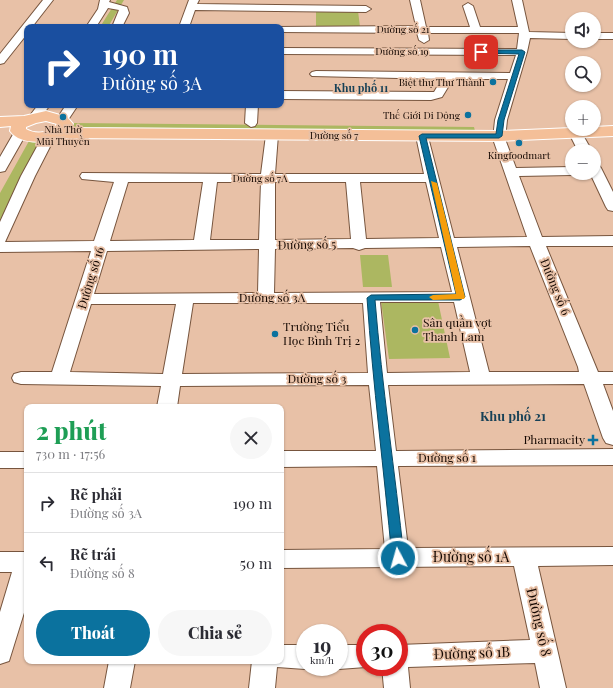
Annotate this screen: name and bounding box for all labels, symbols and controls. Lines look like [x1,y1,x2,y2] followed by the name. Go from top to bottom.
[565,12,601,180] map controls
[565,12,601,48] button: sound
[376,22,430,36] street label: Đường số 21
[102,35,178,72] text: 190 m
[464,35,498,69] pin
[36,40,88,92] icon: right
[470,41,492,63] icon: arrive
[375,44,429,58] street label: Đường số 19
[565,56,601,92] button: search
[102,71,202,95] text: Đường số 3A
[399,75,485,89] place label: Biệt thự Thư Thành
[488,77,498,87] marker: Biệt thự Thư Thành
[334,79,388,95] district label: Khu phố 11
[565,100,601,136] button: +
[383,108,461,122] place label: Thế Giới Di Động
[463,110,473,120] marker: Thế Giới Di Động
[58,112,68,122] marker: Nhà Thờ Mũi Thuyền
[36,122,90,148] place label: Nhà Thờ Mũi Thuyền
[310,128,358,142] street label: Đường số 7
[514,138,524,148] marker: Kingfoodmart
[565,144,601,180] button: −
[488,148,551,162] place label: Kingfoodmart
[233,171,288,185] street label: Đường số 7A
[278,235,336,253] street label: Đường số 5
[73,245,107,311] street label: Đường số 16
[537,256,575,317] street label: Đường số 6
[239,289,306,305] street label: Đường số 3A
[423,314,492,344] place label: Sân quần vợt Thanh Lam
[283,318,360,348] place label: Trường Tiểu Học Bình Trị 2
[410,325,420,335] marker: Sân quần vợt Thanh Lam
[270,329,280,339] marker: Trường Tiểu Học Bình Trị 2
[288,370,346,386] street label: Đường số 3
[480,406,546,424] district label: Khu phố 21
[36,414,107,446] text: 2 phút
[230,417,272,459] button: close
[523,431,585,447] place label: Pharmacity
[588,435,598,445] marker: Pharmacity
[36,445,105,462] text: 730 m · 17:56
[418,449,477,465] street label: Đường số 1
[70,484,122,504] text: Rẽ phải
[36,492,58,514] icon: right
[233,493,272,513] text: 190 m
[70,504,142,521] text: Đường số 3A
[377,537,419,579] position arrow
[70,544,116,564] text: Rẽ trái
[433,545,509,566] street label: Đường số 1A
[36,552,58,574] icon: left
[240,553,272,573] text: 50 m
[70,564,135,581] text: Đường số 8
[522,585,559,658] street label: Đường số 8
[36,610,150,656] button: Thoát
[158,610,272,656] button: Chia sẻ
[356,624,408,676] speed limit sign: 30
[313,631,331,658] text: 19
[433,640,511,663] street label: Đường số 1B
[310,653,334,667] text: km/h

